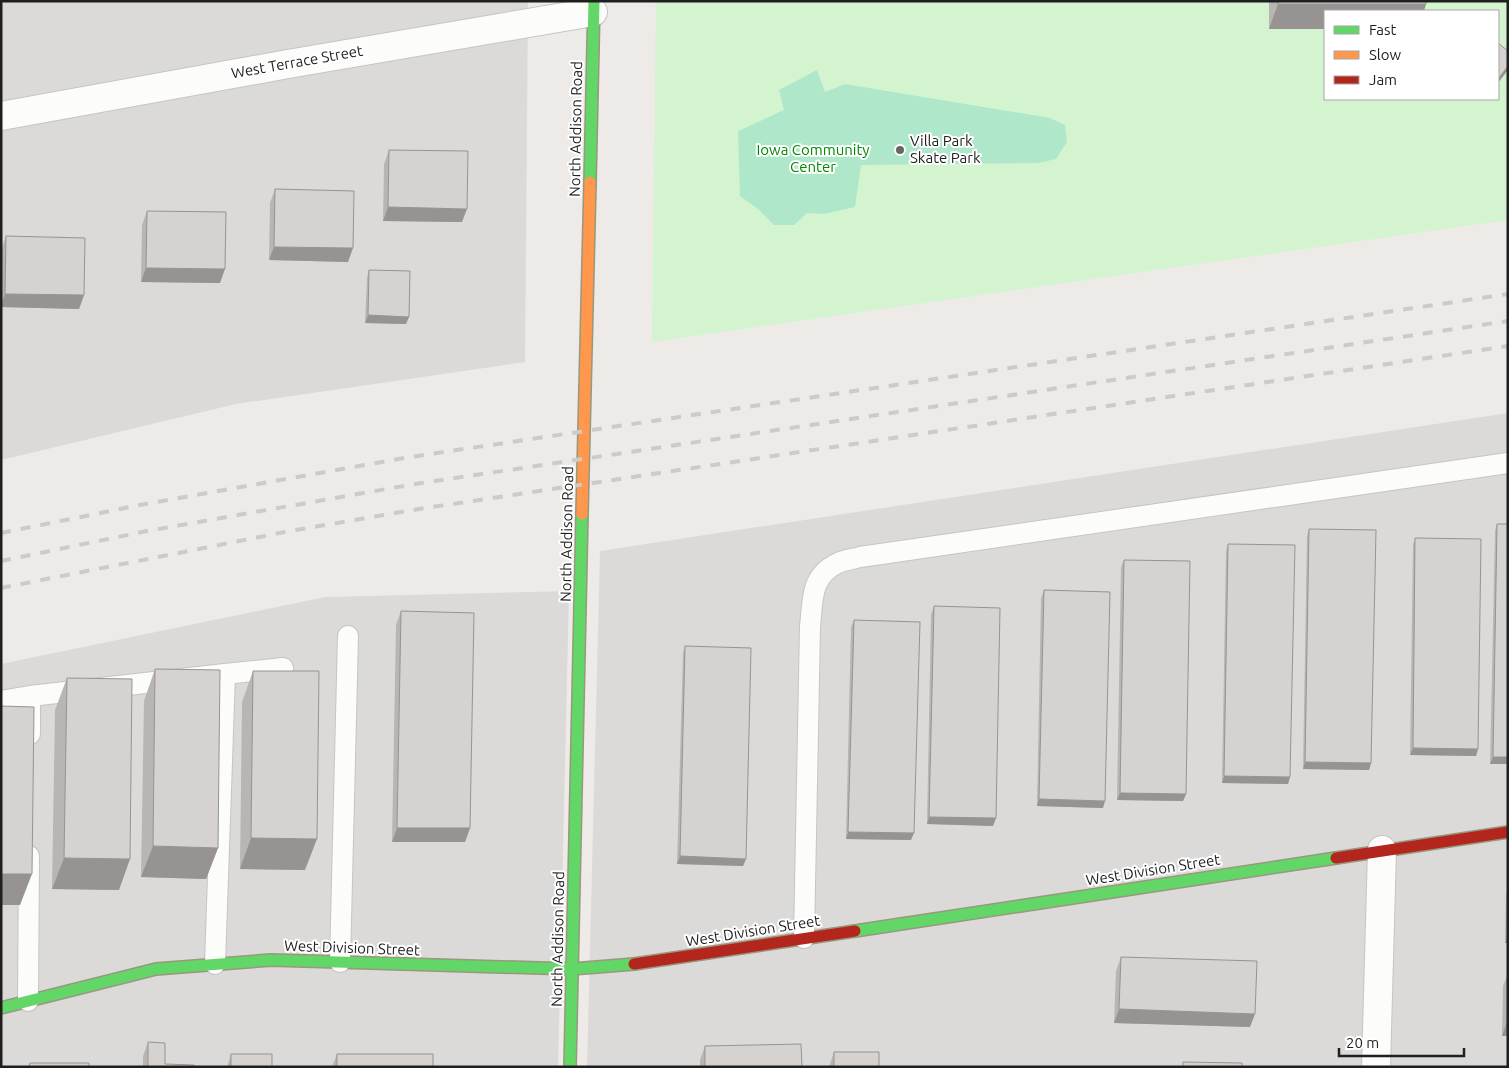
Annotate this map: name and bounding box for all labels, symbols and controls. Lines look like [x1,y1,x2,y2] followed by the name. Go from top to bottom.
[1324,10,1499,100] legend
[1369,21,1397,38] text: Fast
[230,42,364,81] street label: West Terrace Street
[1369,46,1402,63] text: Slow
[566,61,585,197] street label: North Addison Road
[1369,71,1397,88] text: Jam
[910,132,981,166] place label: Villa Park Skate Park
[756,141,870,175] park label: Iowa Community Center
[894,144,906,156] marker: Villa Park Skate Park
[557,466,576,602] street label: North Addison Road
[1085,850,1221,889] street label: West Division Street
[548,871,567,1007] street label: North Addison Road
[685,911,821,950] street label: West Division Street
[284,937,420,958] street label: West Division Street
[1339,1026,1464,1058] scale bar
[1346,1034,1379,1051] text: 20 m

